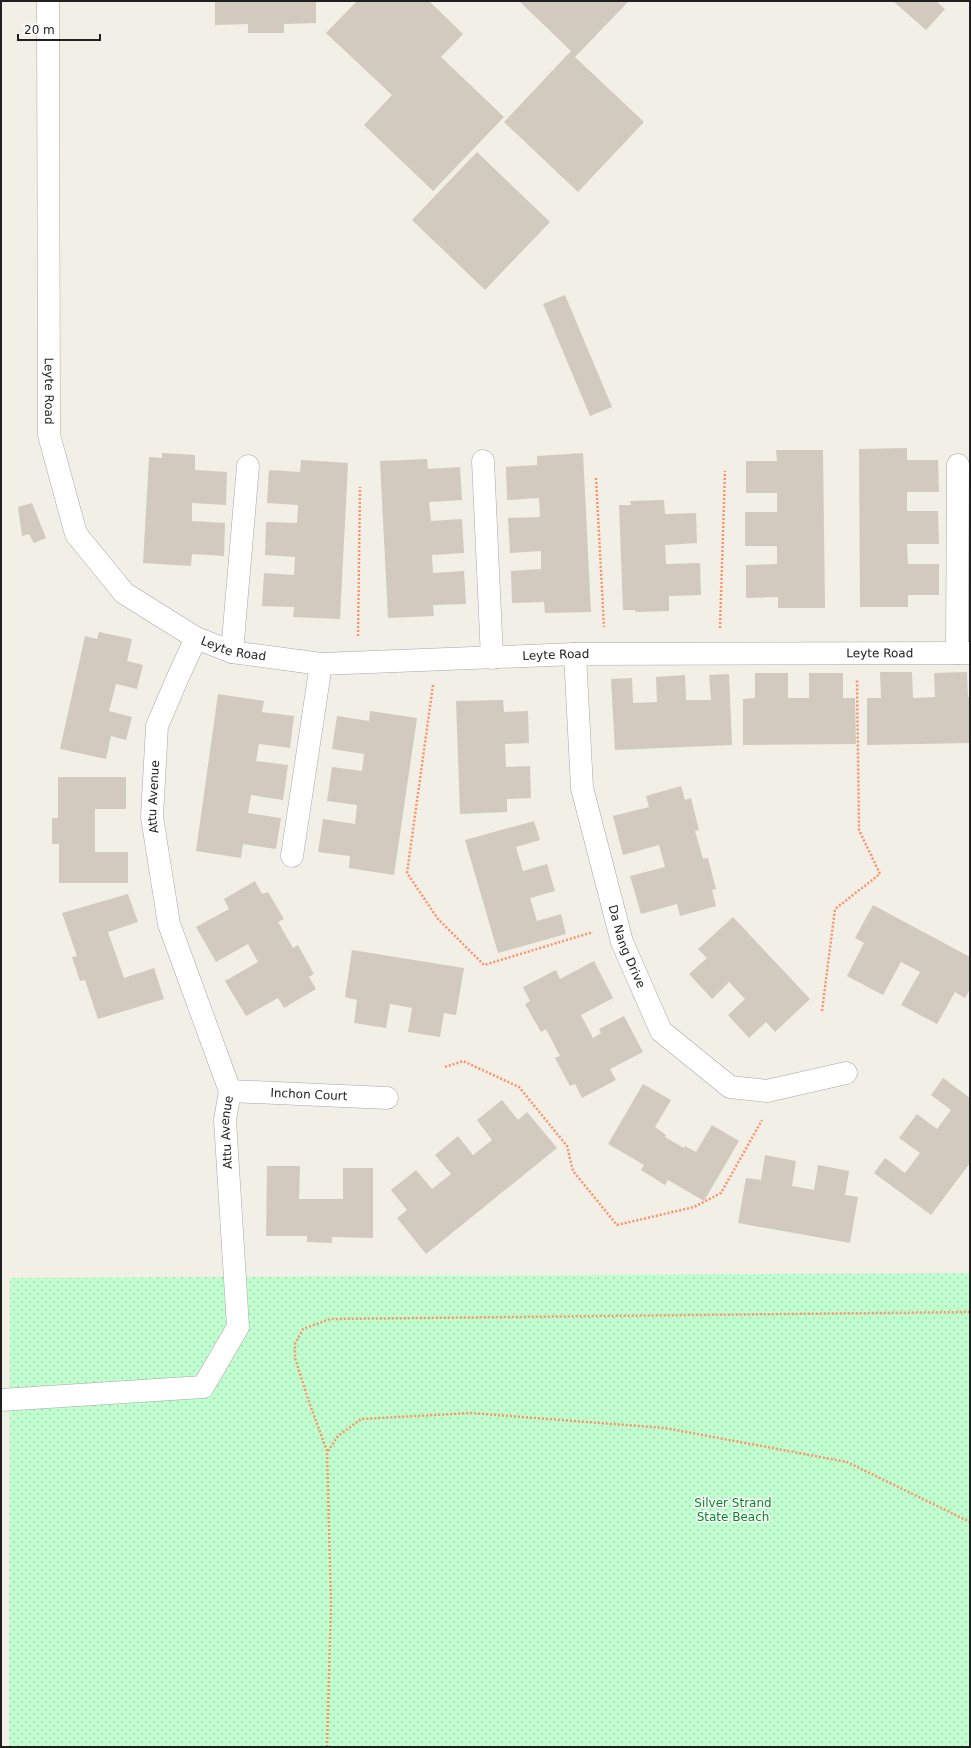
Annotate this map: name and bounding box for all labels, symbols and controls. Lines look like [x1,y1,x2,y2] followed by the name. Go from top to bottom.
[18,16,100,42] scale bar
[24,23,55,37] text: 20 m
[42,357,56,425] street label: Leyte Road
[199,634,267,664] street label: Leyte Road
[846,646,913,660] street label: Leyte Road
[522,647,589,663] street label: Leyte Road
[145,760,162,834] street label: Attu Avenue
[606,903,648,990] street label: Da Nang Drive
[270,1086,348,1103] street label: Inchon Court
[218,1095,236,1169] street label: Attu Avenue
[694,1496,772,1524] park label: Silver Strand State Beach

